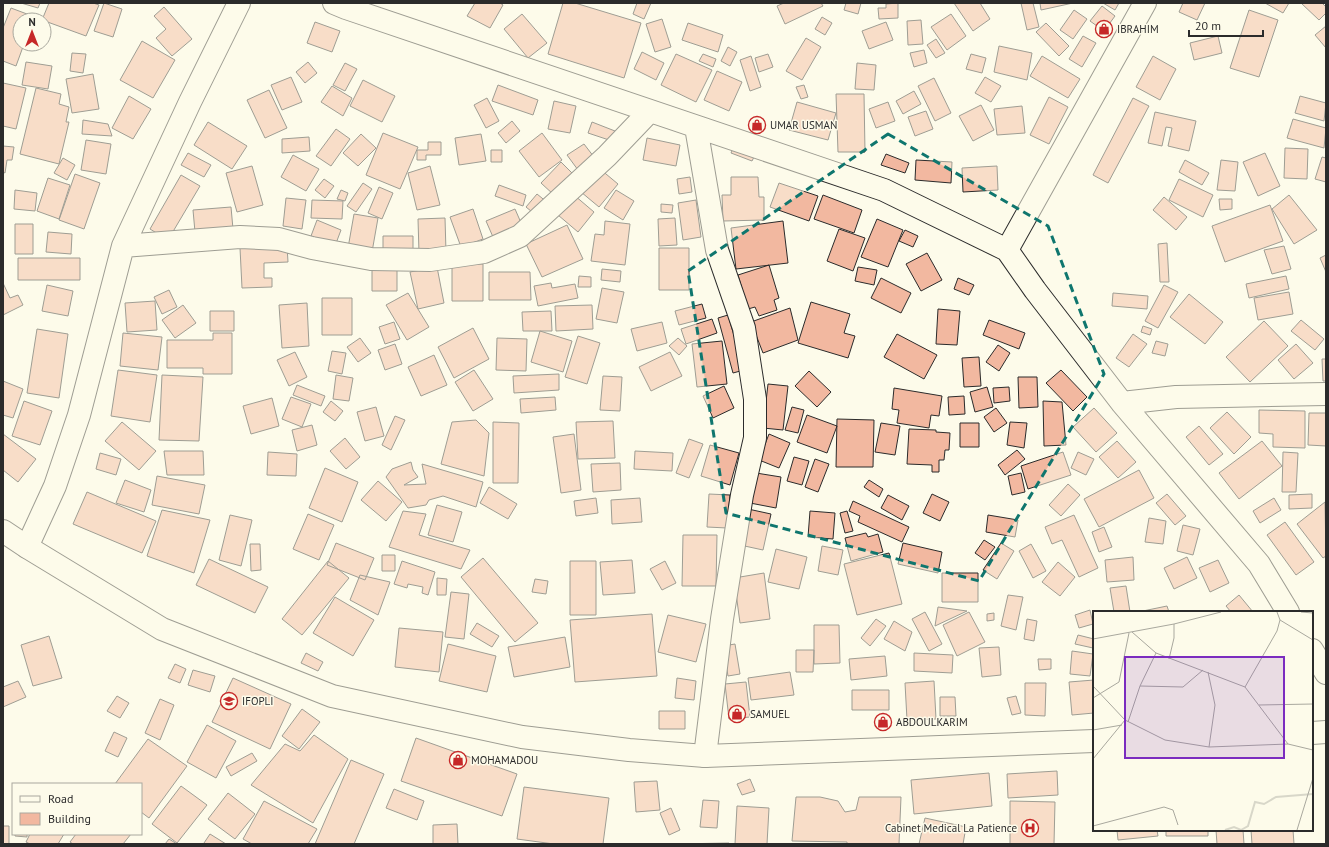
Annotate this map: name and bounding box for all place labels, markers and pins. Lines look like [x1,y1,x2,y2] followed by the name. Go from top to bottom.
[1094,19,1114,39] shop icon: IBRAHIM
[1117,22,1159,36] place label: IBRAHIM
[747,115,767,135] shop icon: UMAR USMAN
[770,118,837,132] place label: UMAR USMAN
[219,691,239,711] school or university icon: IFOPLI
[242,694,273,708] place label: IFOPLI
[727,704,747,724] shop icon: SAMUEL
[750,707,790,721] place label: SAMUEL
[873,712,893,732] shop icon: ABDOULKARIM
[896,715,968,729] place label: ABDOULKARIM
[448,750,468,770] shop icon: MOHAMADOU
[471,753,538,767] place label: MOHAMADOU
[1020,818,1040,838] hospital icon: Cabinet Medical La Patience
[885,821,1017,835] place label: Cabinet Medical La Patience

